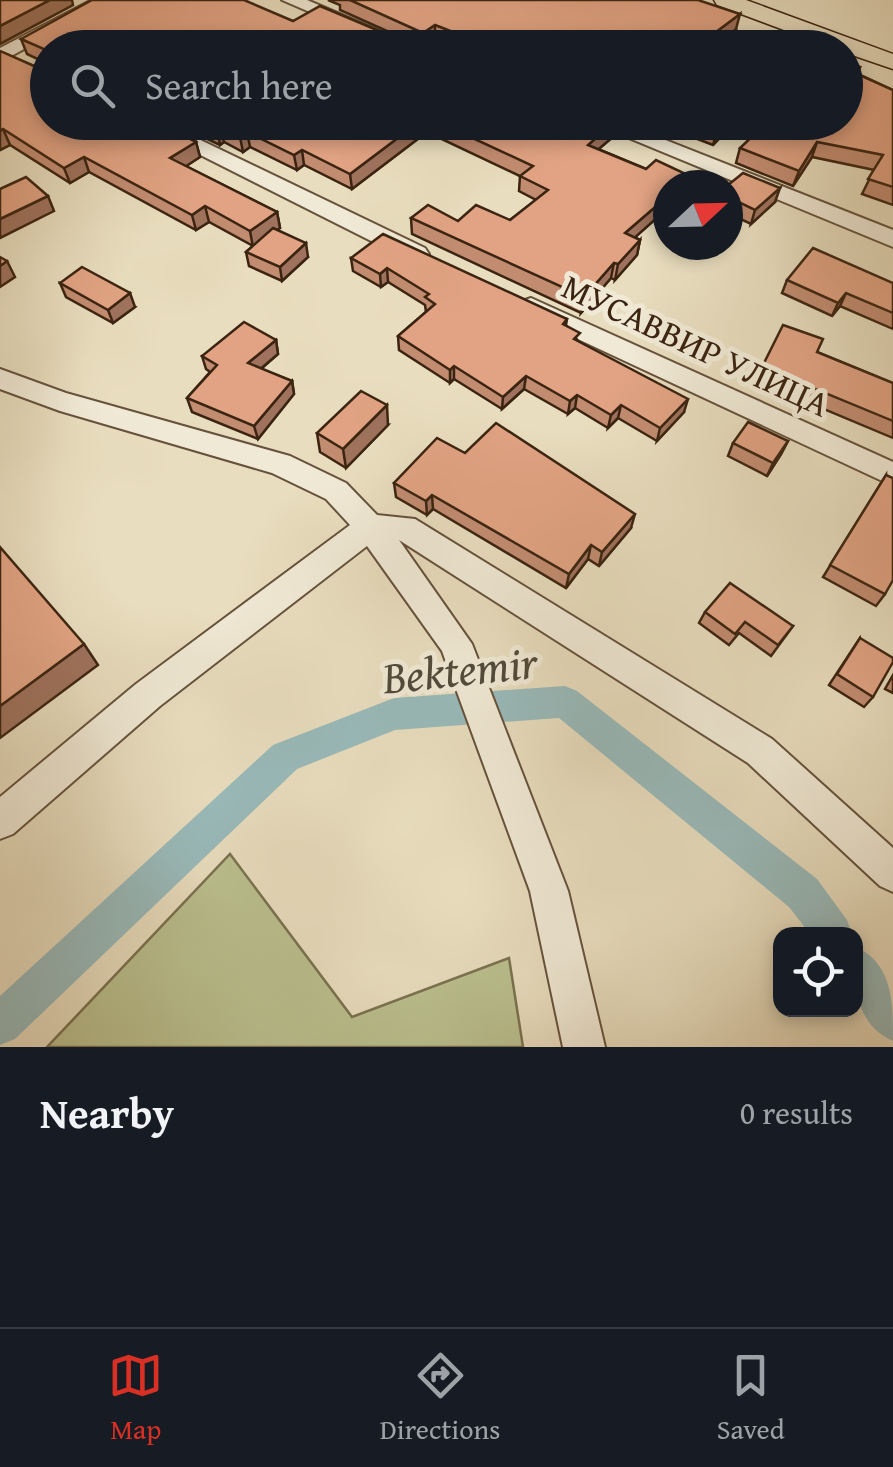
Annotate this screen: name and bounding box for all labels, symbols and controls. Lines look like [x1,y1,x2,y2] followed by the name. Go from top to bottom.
[30,30,863,140] search box
[145,57,333,113] text: Search here
[65,58,120,113] icon: search
[653,170,743,260] north arrow
[554,261,838,429] street label: МУСАВВИР УЛИЦА
[378,628,542,710] water label: Bektemir
[773,927,863,1017] map controls
[773,927,863,1017] button: locate
[40,1082,174,1143] text: Nearby
[740,1089,853,1136] text: 0 results
[108,1348,163,1449] tab: Map
[380,1348,500,1449] tab: Directions
[717,1348,785,1449] tab: Saved

